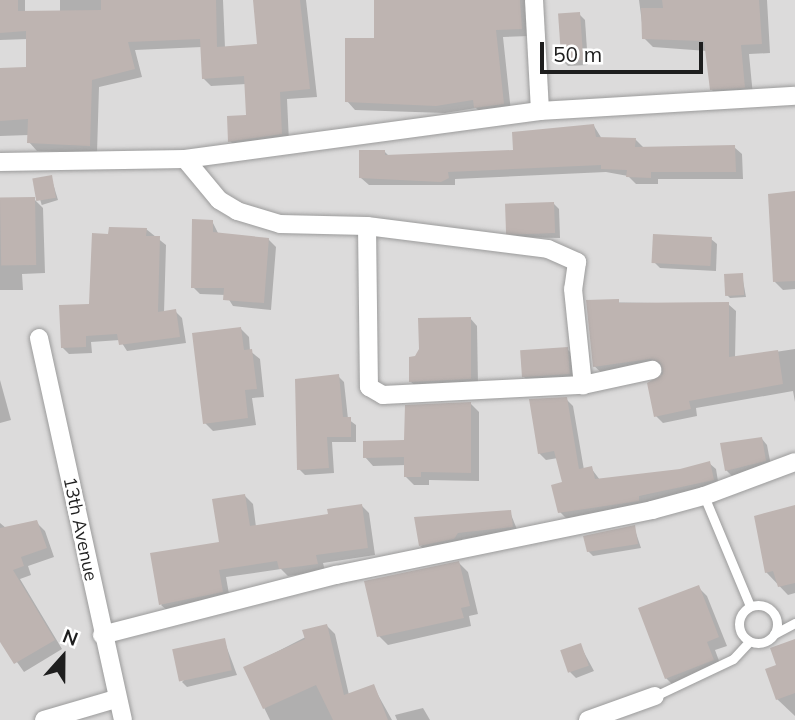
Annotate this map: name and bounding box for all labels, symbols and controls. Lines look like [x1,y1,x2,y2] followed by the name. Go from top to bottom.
[543,28,706,72] scale bar
[553,41,602,67] text: 50 m
[58,475,102,583] street label: 13th Avenue
[28,622,98,692] north arrow
[60,624,82,651] text: N

